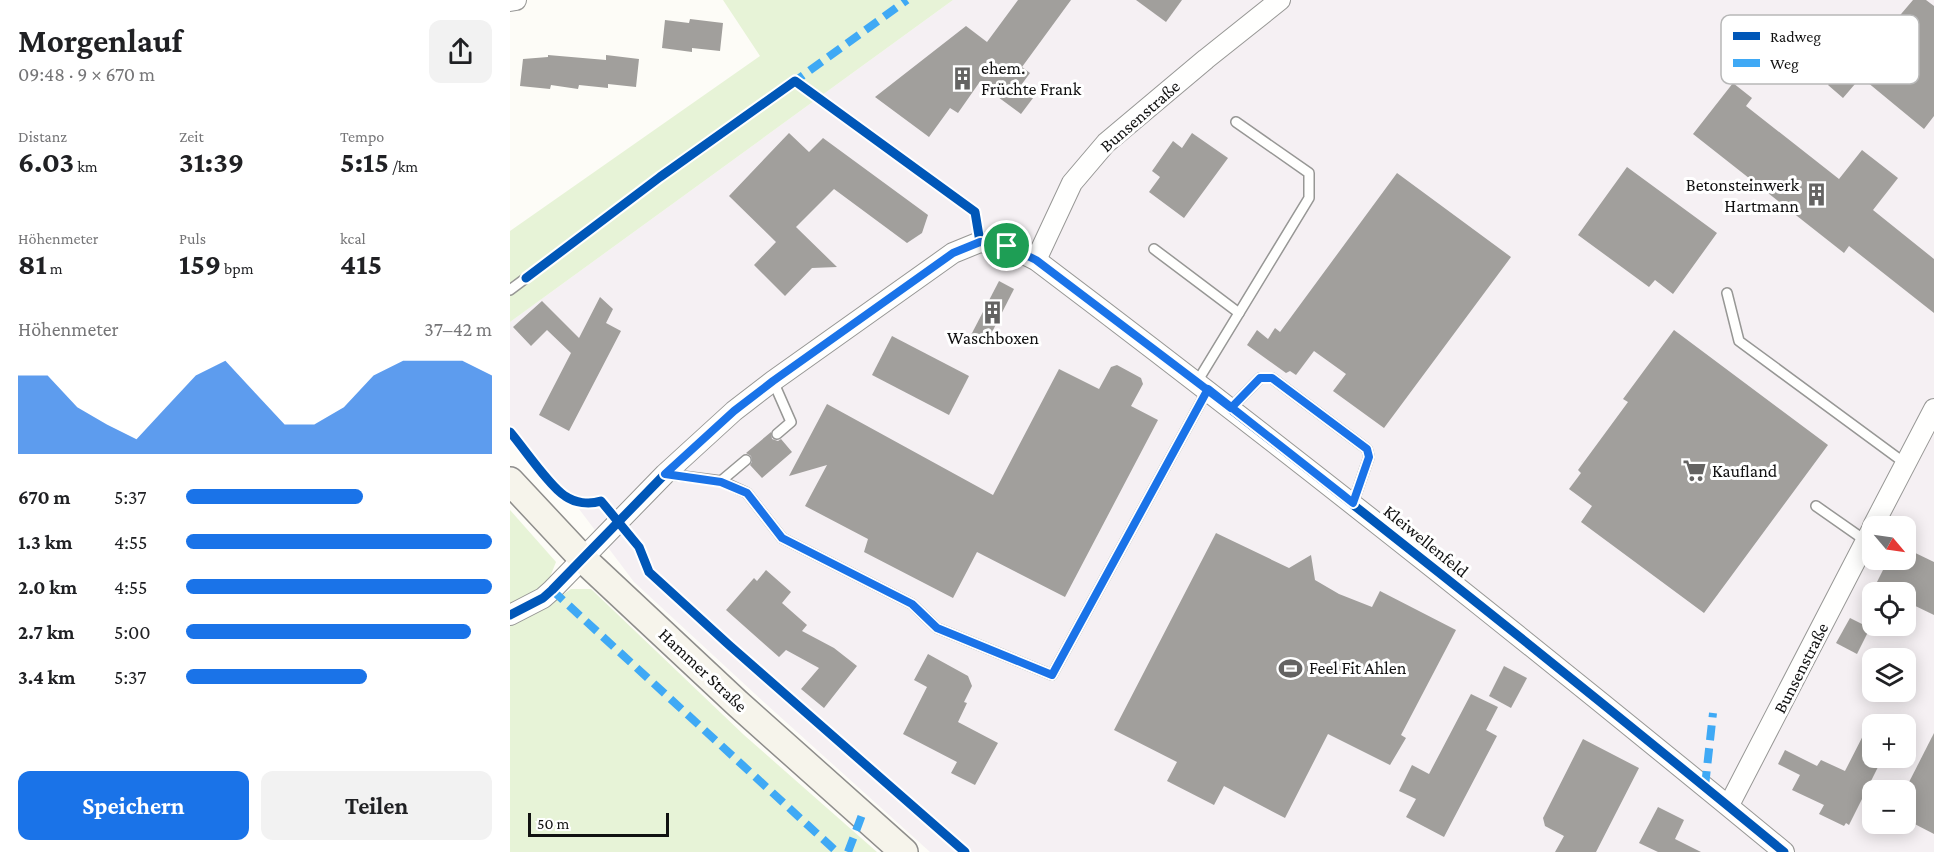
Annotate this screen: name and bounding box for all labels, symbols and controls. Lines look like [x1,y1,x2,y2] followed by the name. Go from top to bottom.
[1721,15,1919,84] legend
[429,20,492,83] button: share
[18,22,182,59] text: Morgenlauf
[1770,28,1821,46] text: Radweg
[1770,55,1799,73] text: Weg
[981,58,1082,99] place label: ehem. Früchte Frank
[18,63,155,85] text: 09:48 · 9 × 670 m
[950,65,976,91] building icon: ehem. Früchte Frank
[1096,76,1184,156] street label: Bunsenstraße
[18,128,67,145] text: Distanz
[179,128,204,145] text: Zeit
[340,128,384,145] text: Tempo
[18,145,74,178] text: 6.03
[179,145,244,178] text: 31:39
[340,145,389,178] text: 5:15
[74,158,98,175] text: km
[389,158,418,175] text: /km
[1686,175,1799,216] place label: Betonsteinwerk Hartmann
[1804,182,1830,208] building icon: Betonsteinwerk Hartmann
[981,220,1032,271] pin
[990,229,1023,262] icon: arrive
[18,230,98,247] text: Höhenmeter
[179,230,206,247] text: Puls
[340,230,366,247] text: kcal
[18,247,47,280] text: 81
[179,247,221,280] text: 159
[340,247,382,280] text: 415
[47,260,63,277] text: m
[221,260,253,277] text: bpm
[980,299,1006,325] building icon: Waschboxen
[18,318,119,340] text: Höhenmeter
[424,318,492,340] text: 37–42 m
[947,328,1039,348] place label: Waschboxen
[1681,458,1707,484] supermarket icon: Kaufland
[1712,461,1778,481] place label: Kaufland
[18,486,70,508] text: 670 m
[114,486,147,508] text: 5:37
[1380,501,1473,582] street label: Kleiwellenfeld
[1862,516,1916,570] north arrow
[1862,516,1916,834] map controls
[18,531,72,553] text: 1.3 km
[114,531,147,553] text: 4:55
[18,576,77,598] text: 2.0 km
[114,576,147,598] text: 4:55
[1862,582,1916,636] button: locate
[1770,619,1832,717] street label: Bunsenstraße
[18,621,75,643] text: 2.7 km
[114,621,151,643] text: 5:00
[655,624,751,716] street label: Hammer Straße
[1862,648,1916,702] button: layers
[1278,655,1304,681] sports icon: Feel Fit Ahlen
[1309,658,1407,678] place label: Feel Fit Ahlen
[18,666,75,688] text: 3.4 km
[114,666,147,688] text: 5:37
[1862,714,1916,768] button: +
[18,771,249,840] button: Speichern
[261,771,492,840] button: Teilen
[1862,780,1916,834] button: −
[528,810,669,838] scale bar
[537,815,569,832] text: 50 m

